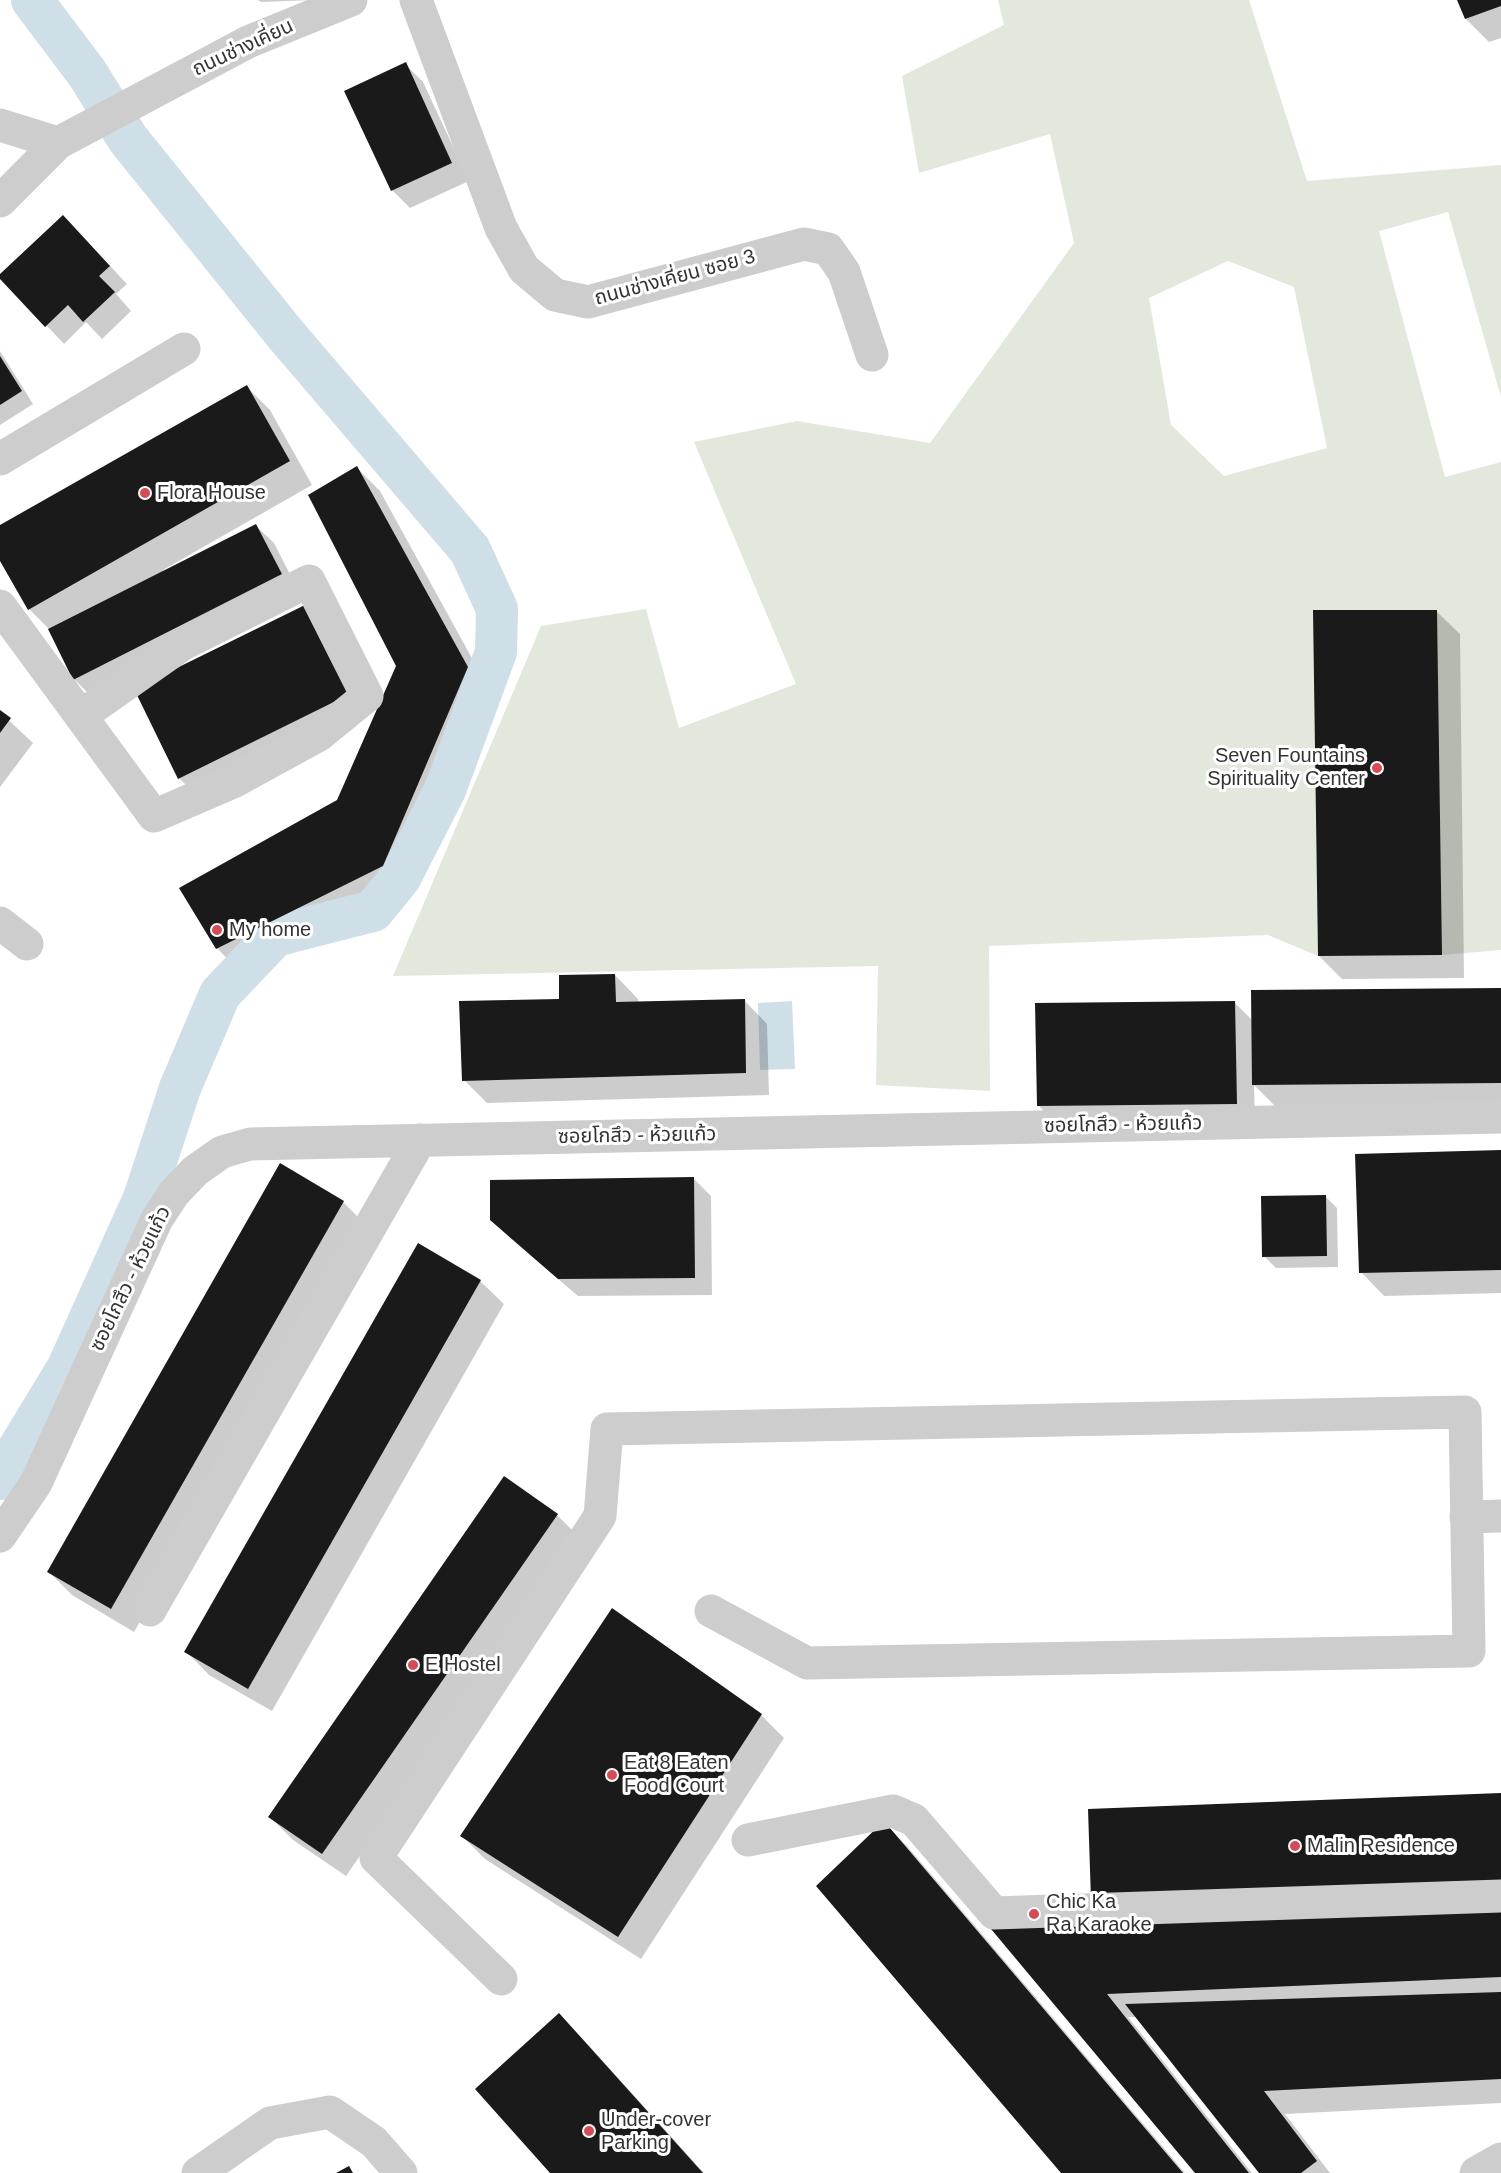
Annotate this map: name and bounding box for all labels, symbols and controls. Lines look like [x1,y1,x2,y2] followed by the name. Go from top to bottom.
[189,14,297,82] street label: ถนนช่างเคี่ยน
[592,245,758,311] street label: ถนนช่างเคี่ยน ซอย 3
[157,481,266,505] place label: Flora House
[138,486,152,500] marker: Flora House
[1207,744,1365,791] place label: Seven Fountains Spirituality Center
[1370,761,1384,775] marker: Seven Fountains Spirituality Center
[229,918,311,942] place label: My home
[210,923,224,937] marker: My home
[1044,1112,1202,1138] street label: ซอยโกสึว - ห้วยแก้ว
[558,1123,716,1149] street label: ซอยโกสึว - ห้วยแก้ว
[86,1203,176,1355] street label: ซอยโกสึว - ห้วยแก้ว
[425,1653,501,1677] place label: E Hostel
[406,1658,420,1672] marker: E Hostel
[624,1751,729,1798] place label: Eat 8 Eaten Food Court
[605,1768,619,1782] marker: Eat 8 Eaten Food Court
[1307,1834,1455,1858] place label: Malin Residence
[1288,1839,1302,1853] marker: Malin Residence
[1046,1890,1152,1937] place label: Chic Ka Ra Karaoke
[1027,1907,1041,1921] marker: Chic Ka Ra Karaoke
[601,2108,711,2155] place label: Under-cover Parking
[582,2124,596,2138] marker: Under-cover Parking

